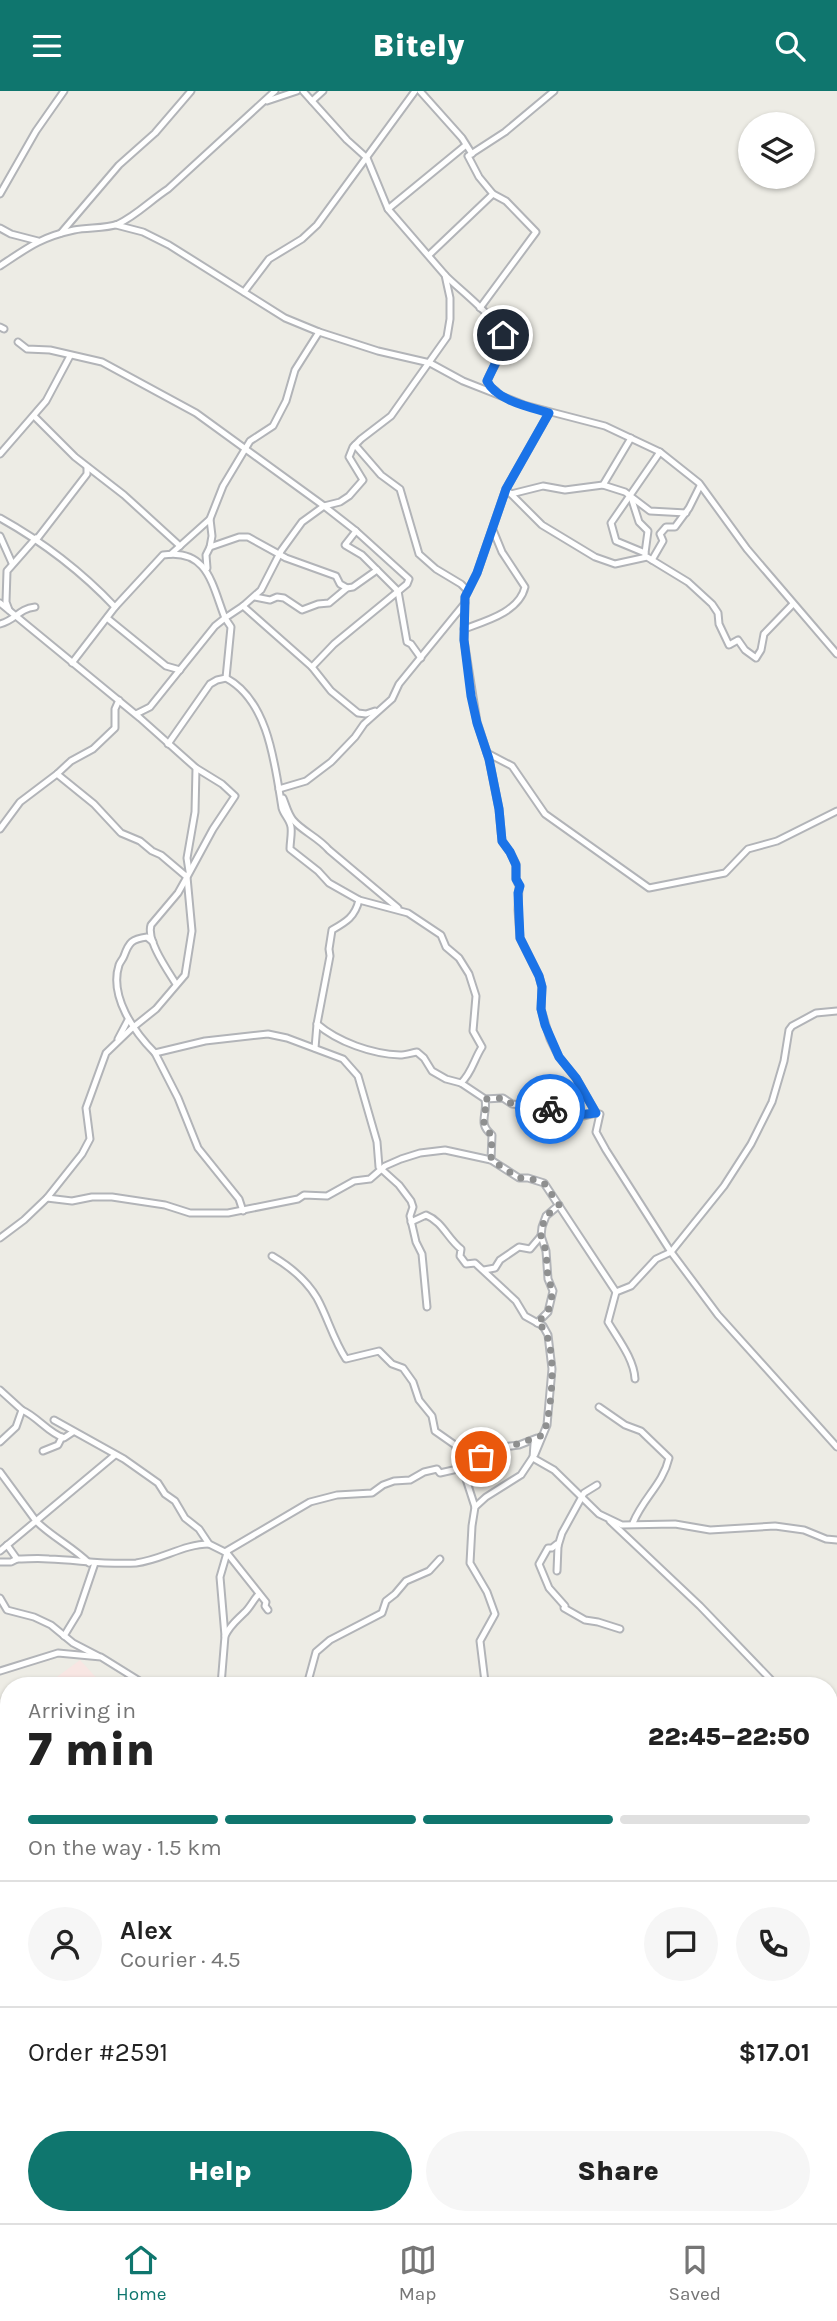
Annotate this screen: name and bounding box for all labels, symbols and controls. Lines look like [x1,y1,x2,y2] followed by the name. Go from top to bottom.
[28,27,66,65] icon: menu
[373,27,464,64] text: Bitely
[771,27,809,65] icon: search
[738,112,815,189] map controls
[738,112,815,189] button: layers
[473,305,533,365] pin
[484,316,522,354] icon: home
[515,1074,585,1144] courier
[531,1090,569,1128] icon: bike
[451,1427,511,1487] pin
[462,1438,500,1476] icon: bag
[28,1697,136,1724] text: Arriving in
[648,1721,810,1752] text: 22:45–22:50
[28,1723,155,1777] text: 7 min
[28,1834,222,1861] text: On the way · 1.5 km
[28,1907,102,1981] button: person
[644,1907,718,1981] button: chat
[736,1907,810,1981] button: phone
[120,1915,172,1946] text: Alex
[120,1946,241,1973] text: Courier · 4.5
[28,2037,168,2068] text: Order #2591
[739,2037,810,2068] text: $17.01
[28,2131,412,2211] button: Help
[426,2131,810,2211] button: Share
[116,2241,167,2305] tab: Home
[399,2241,437,2305] tab: Map
[669,2241,721,2305] tab: Saved

